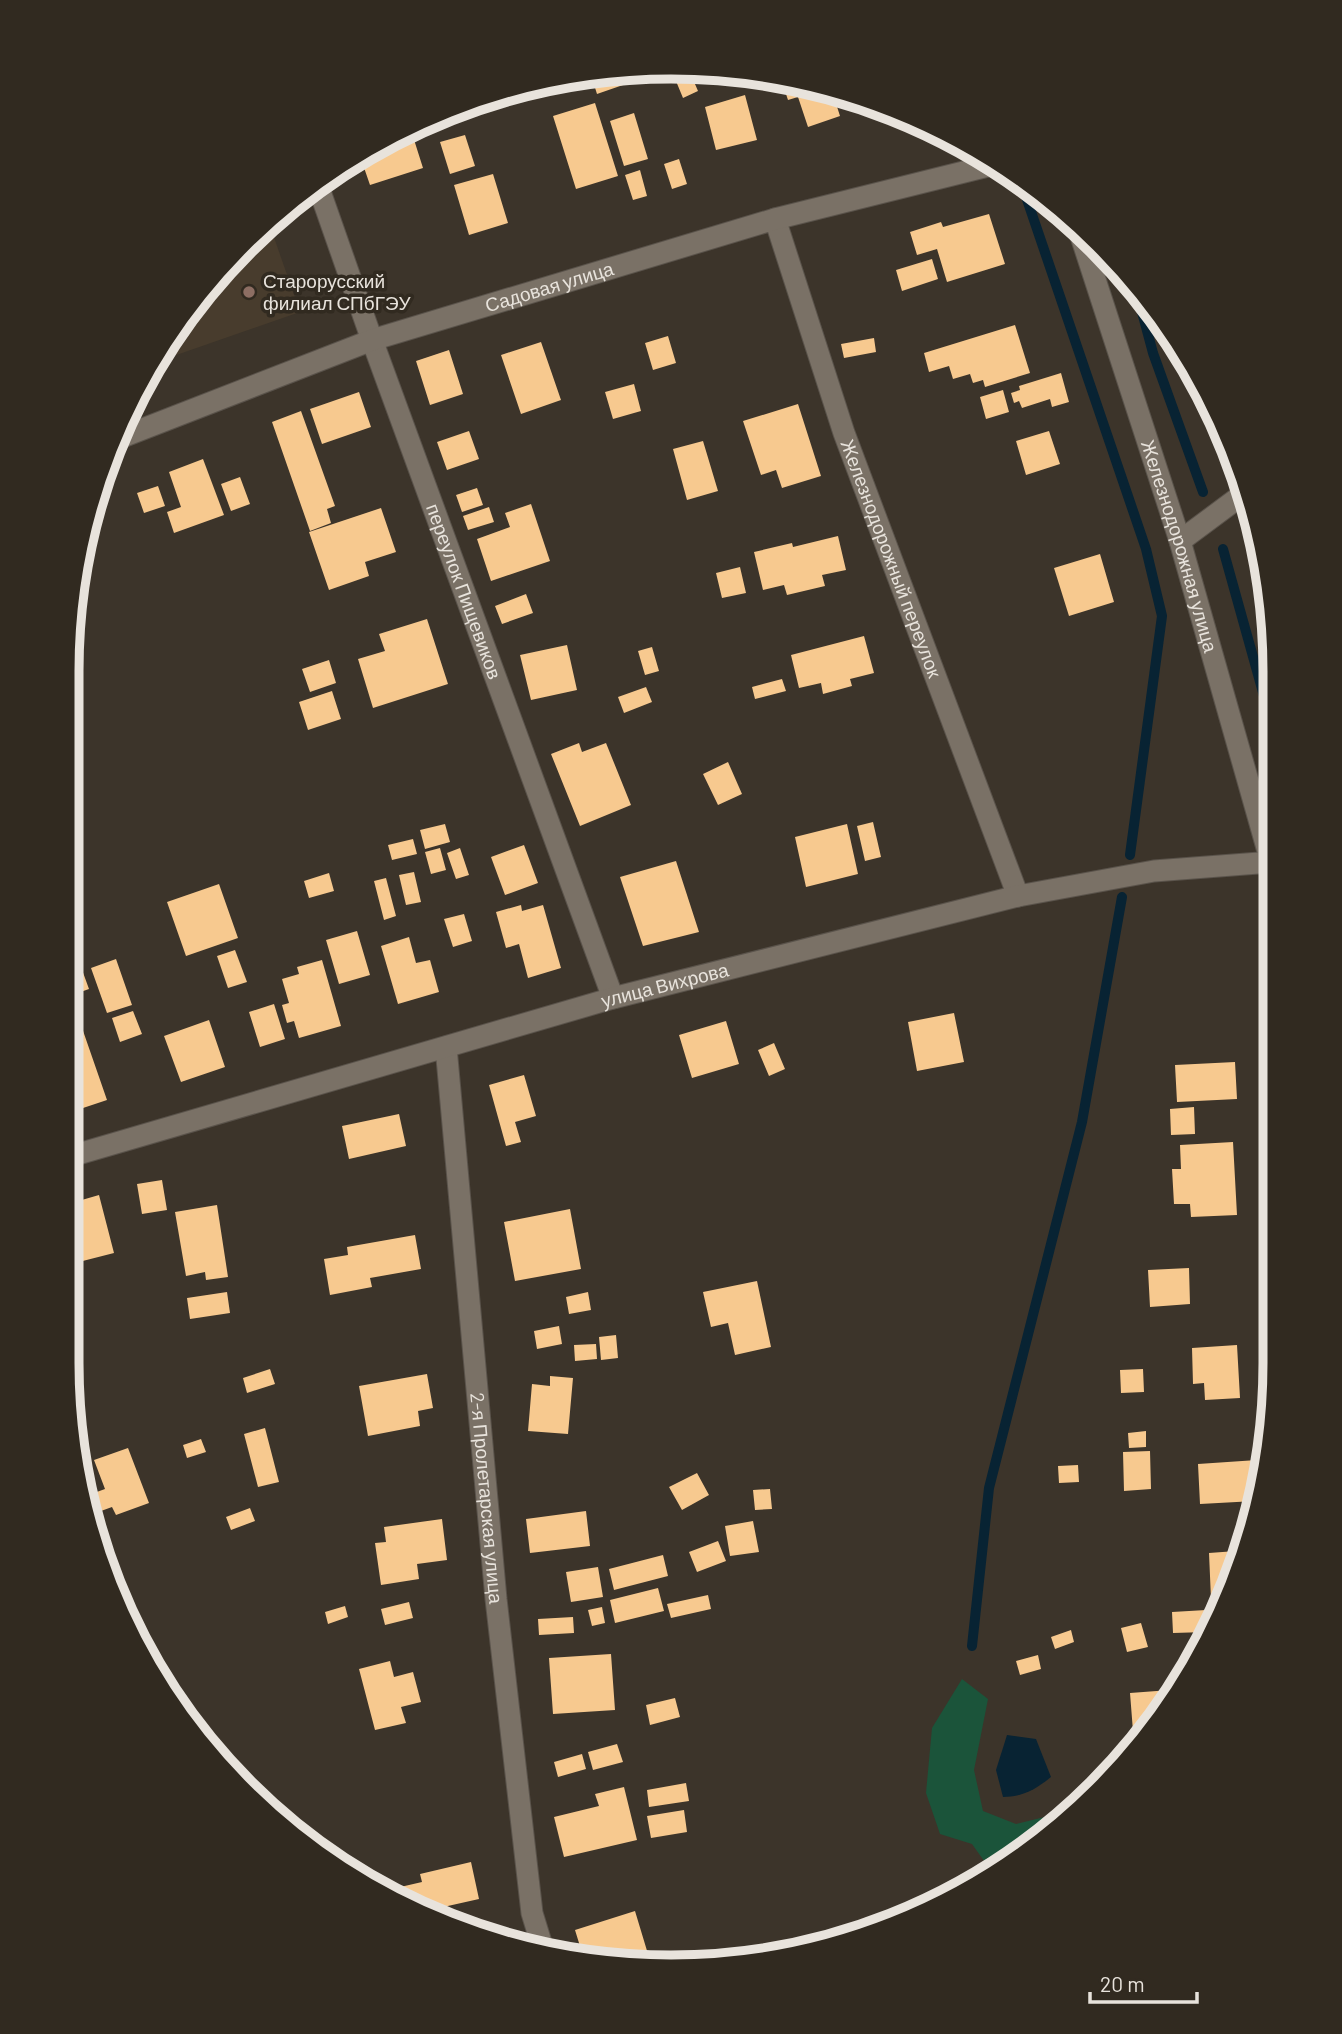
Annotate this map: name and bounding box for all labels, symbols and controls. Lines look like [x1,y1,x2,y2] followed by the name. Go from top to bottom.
[482,256,617,316] street label: Садовая улица
[263,269,412,314] place label: Старорусский филиал СПбГЭУ
[241,284,257,300] marker: Старорусский филиал СПбГЭУ
[836,436,947,681] street label: Железнодорожный переулок
[1137,437,1223,655] street label: Железнодорожная улица
[422,500,507,682] street label: переулок Пищевиков
[598,957,731,1012] street label: улица Вихрова
[466,1391,508,1605] street label: 2-я Пролетарская улица
[1090,1960,1197,2004] scale bar
[1100,1971,1145,1996] text: 20 m

